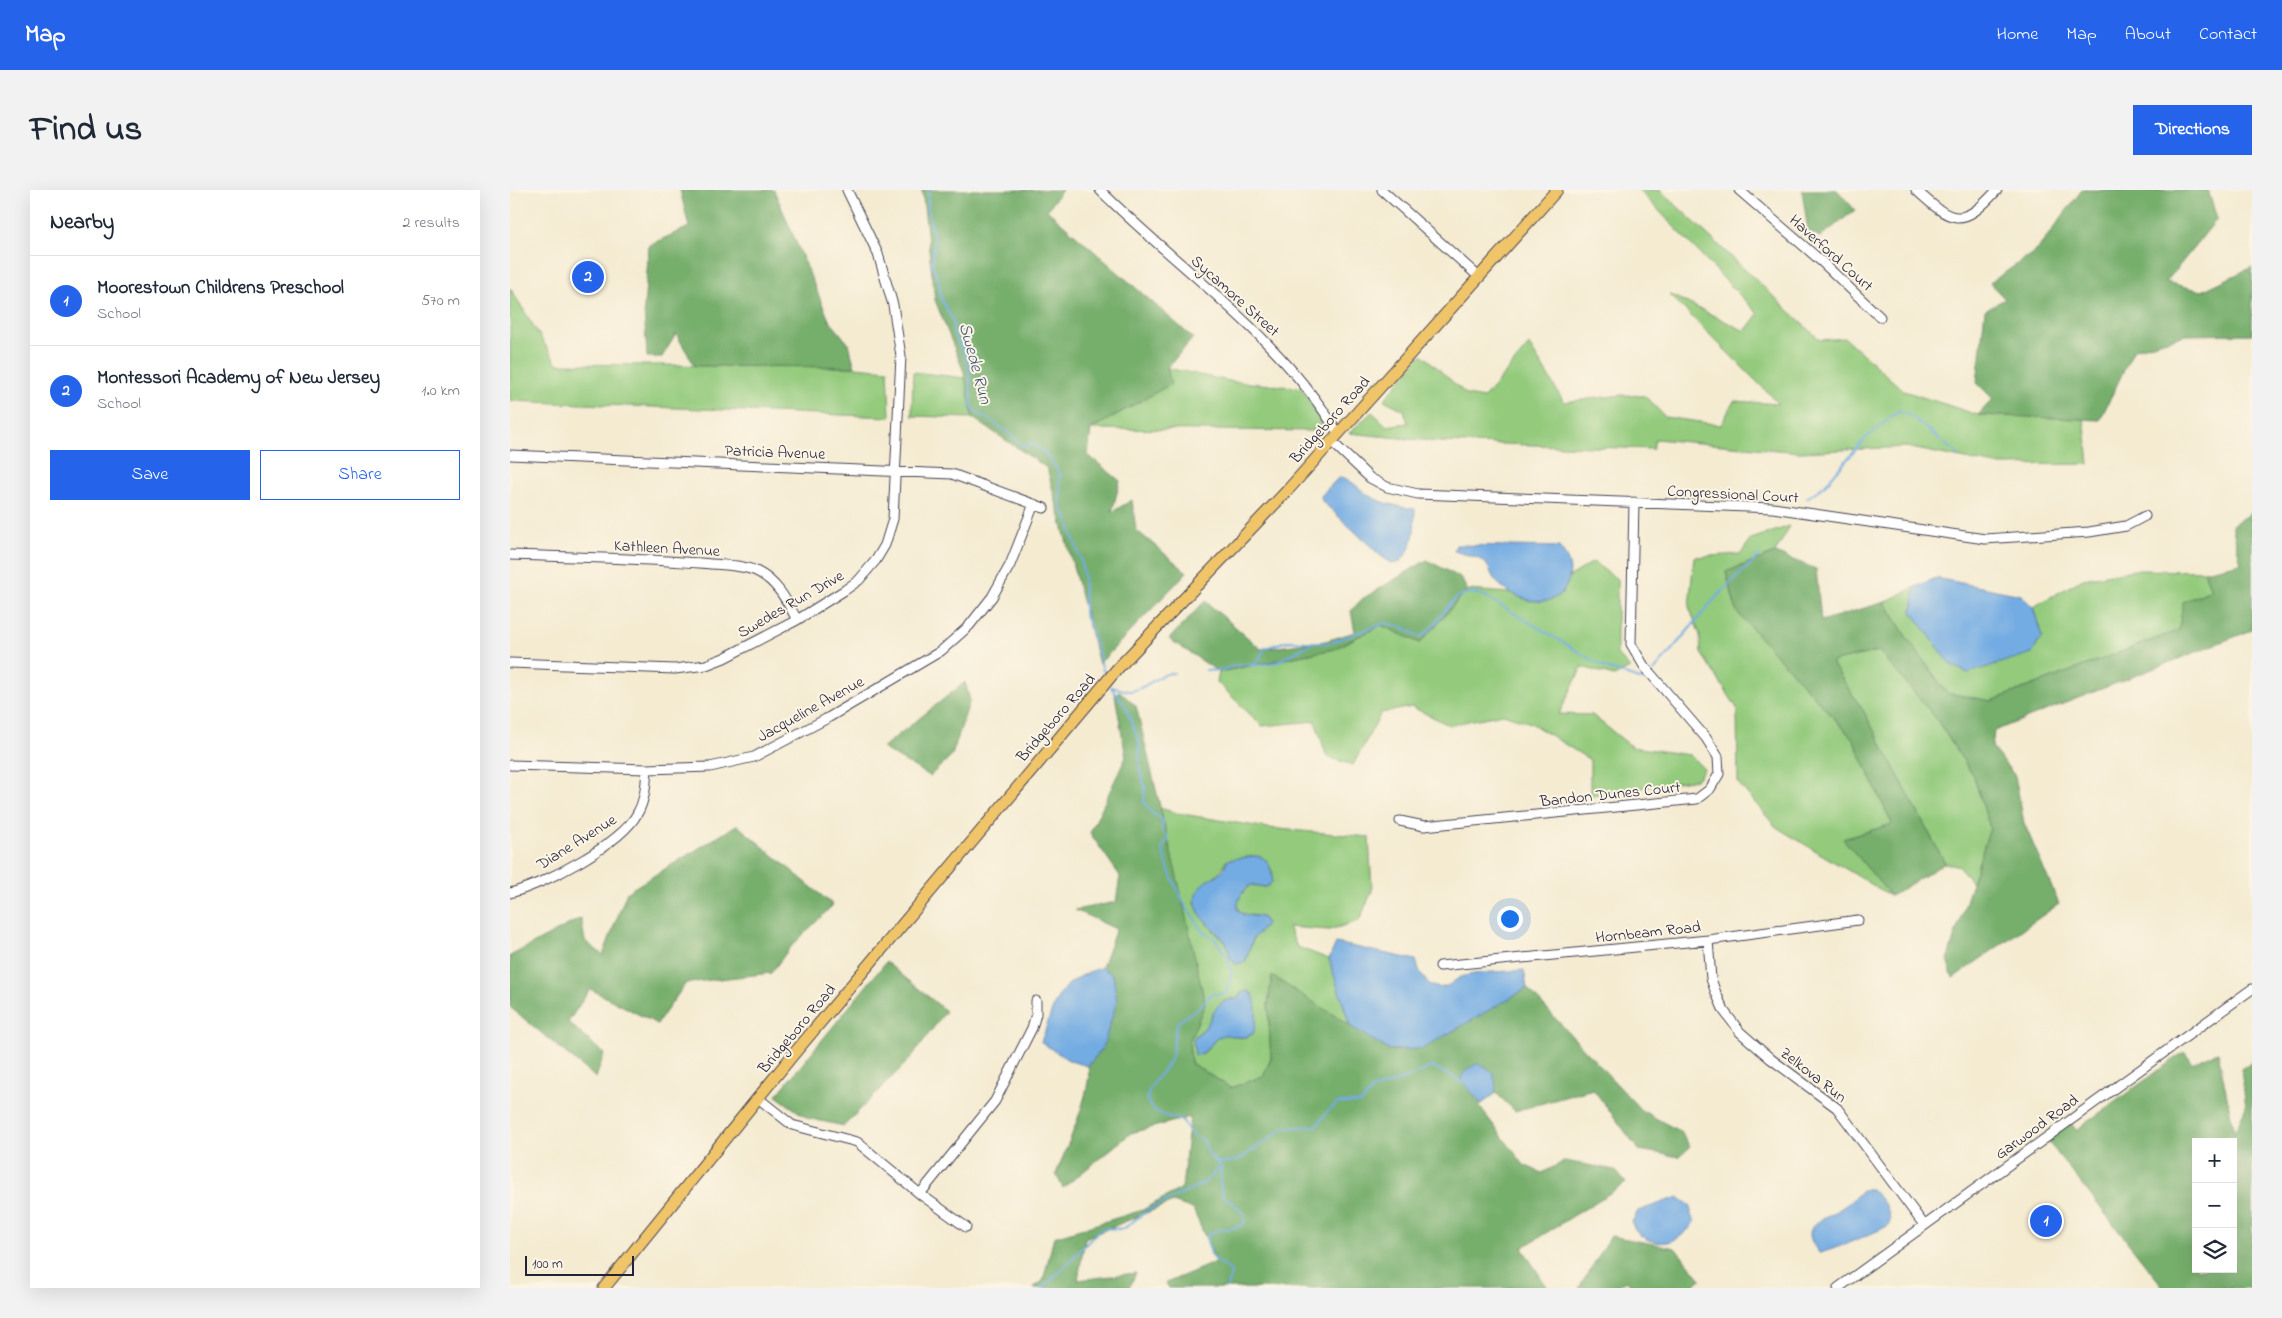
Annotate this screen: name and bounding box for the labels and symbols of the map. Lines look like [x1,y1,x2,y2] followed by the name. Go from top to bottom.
[1783,209,1879,298] street label: Haverford Court
[1185,250,1285,343] street label: Sycamore Street
[572,258,604,296] pin: 2
[951,320,998,408] water label: Swede Run
[1284,371,1376,470] street label: Bridgeboro Road
[724,439,826,467] street label: Patricia Avenue
[1667,480,1800,510] street label: Congressional Court
[613,534,721,564] street label: Kathleen Avenue
[733,564,849,645] street label: Swedes Run Drive
[1010,669,1102,769] street label: Bridgeboro Road
[753,670,870,749] street label: Jacqueline Avenue
[1538,776,1682,814] street label: Bandon Dunes Court
[532,808,622,877] street label: Diane Avenue
[1497,906,1523,932] your location
[1594,916,1702,950] street label: Hornbeam Road
[752,979,842,1080] street label: Bridgeboro Road
[1774,1042,1851,1109] street label: Zelkova Run
[1990,1089,2084,1166] street label: Garwood Road
[2030,1202,2062,1240] pin: 1
[525,1253,634,1276] scale bar

